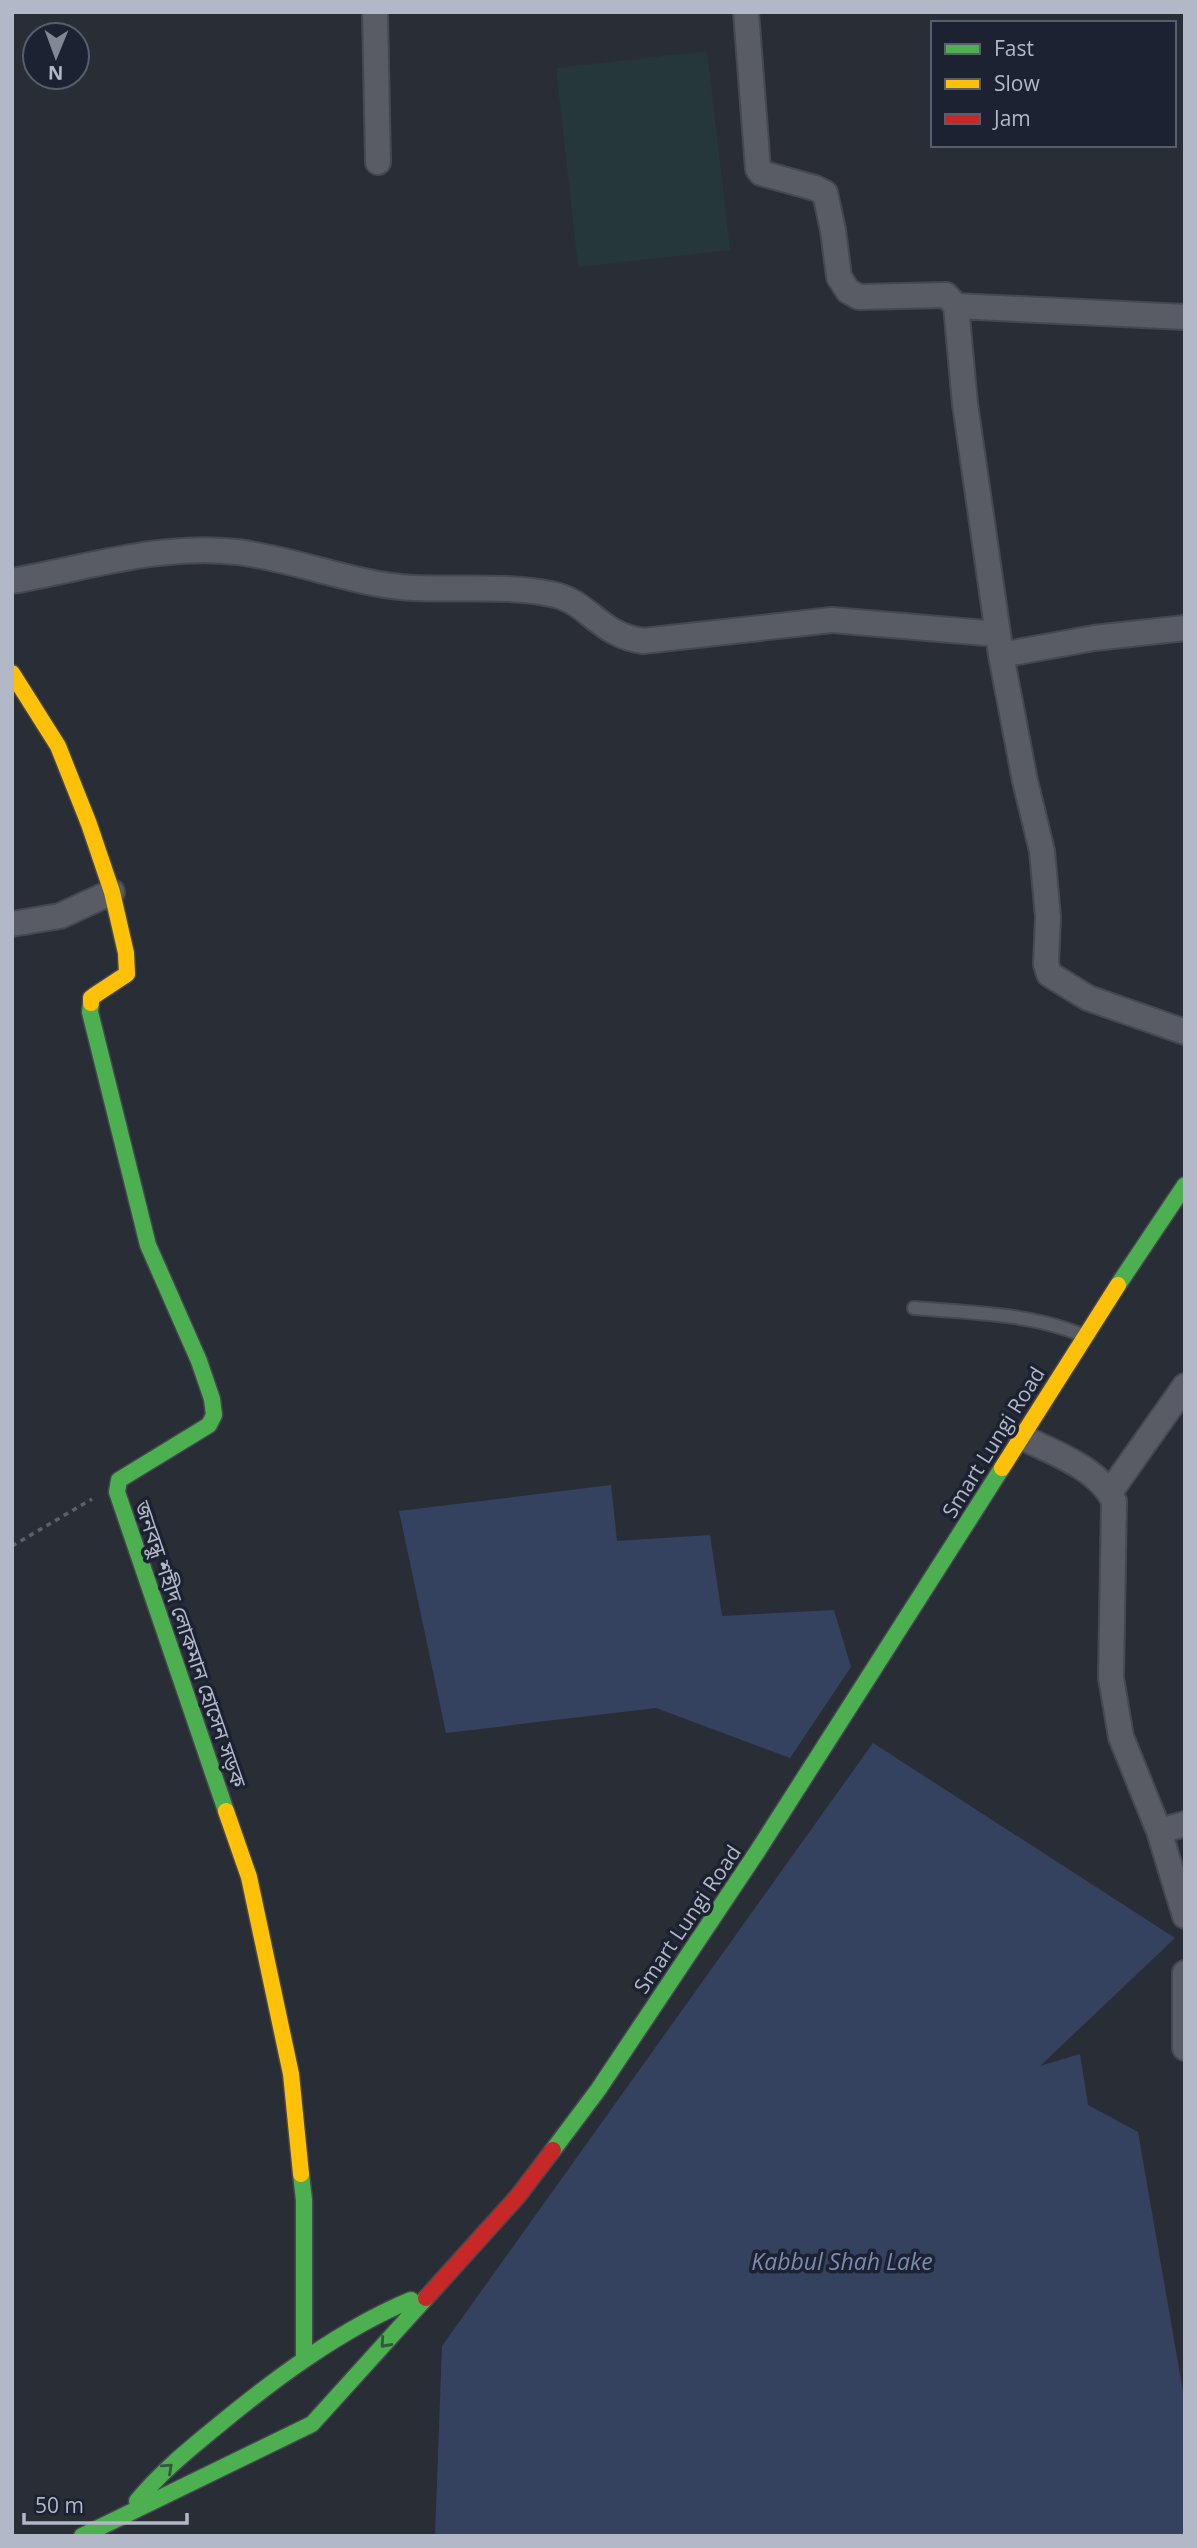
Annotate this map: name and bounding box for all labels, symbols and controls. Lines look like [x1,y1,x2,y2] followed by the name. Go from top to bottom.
[21,21,91,91] north arrow
[931,21,1176,147] legend
[994,34,1034,62] text: Fast
[48,60,64,86] text: N
[994,69,1040,97] text: Slow
[992,104,1031,132] text: Jam
[935,1361,1051,1523] street label: Smart Lungi Road
[128,1496,254,1792] street label: জনবন্ধু শহীদ লোকমান হোসেন সড়ক
[627,1839,747,1999] street label: Smart Lungi Road
[751,2245,933,2277] water label: Kabbul Shah Lake
[380,2335,393,2348] one-way arrow
[159,2464,172,2476] one-way arrow
[24,2482,187,2526] scale bar
[35,2491,84,2519] text: 50 m

